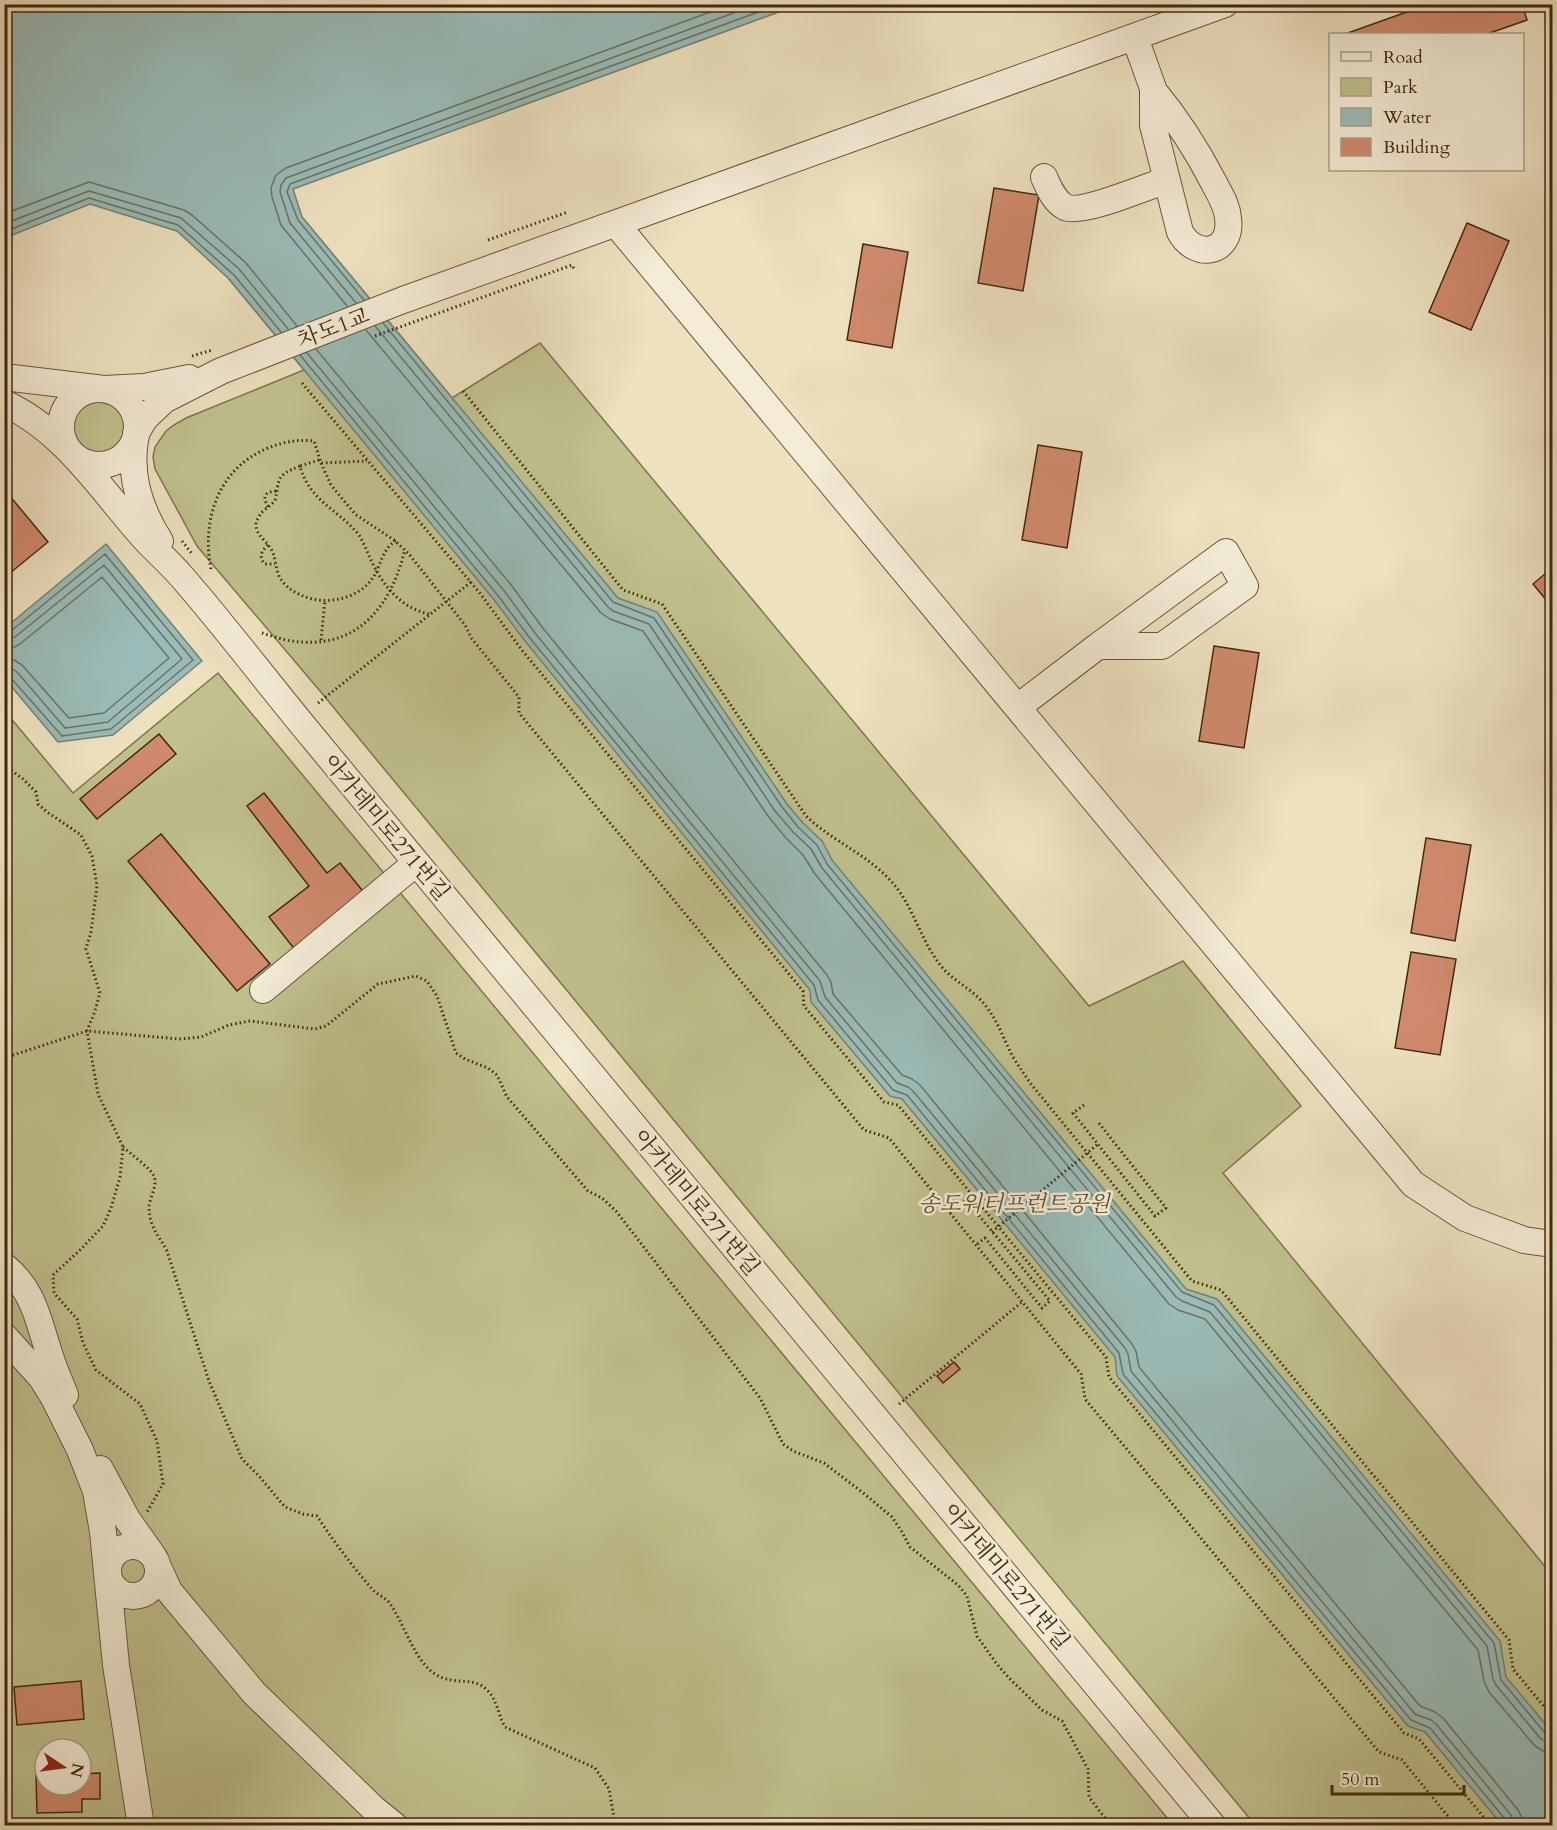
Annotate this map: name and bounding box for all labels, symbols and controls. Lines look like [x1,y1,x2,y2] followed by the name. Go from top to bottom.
[1329,33,1524,171] legend
[1383,45,1423,70] text: Road
[1383,75,1418,100] text: Park
[1382,105,1432,130] text: Water
[1383,135,1451,160] text: Building
[293,300,374,355] street label: 차도1교
[316,748,456,907] street label: 아카데미로271번길
[626,1123,766,1282] street label: 아카데미로271번길
[918,1189,1111,1219] park label: 송도워터프런트공원
[936,1497,1076,1656] street label: 아카데미로271번길
[33,1737,93,1797] north arrow
[1332,1758,1464,1796] scale bar
[64,1761,89,1779] text: N
[1341,1767,1380,1792] text: 50 m

